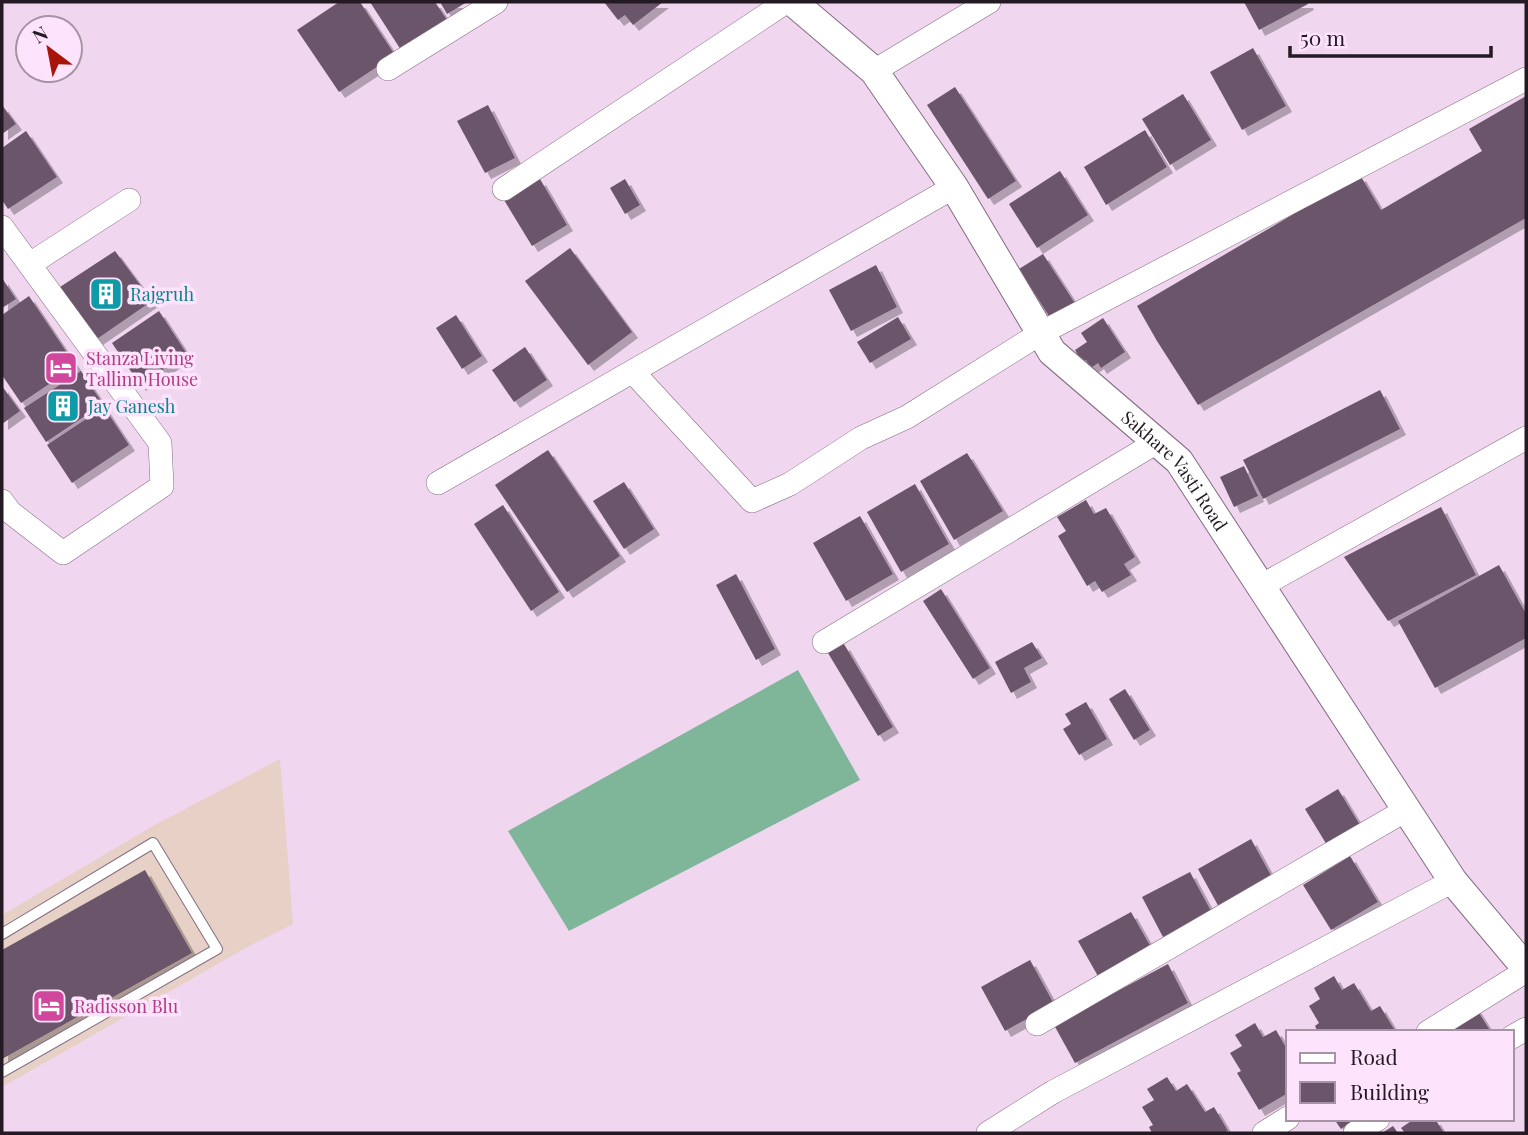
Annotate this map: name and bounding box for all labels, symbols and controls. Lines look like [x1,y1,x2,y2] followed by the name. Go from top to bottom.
[14,14,84,84] north arrow
[1290,14,1491,58] scale bar
[27,19,52,48] text: N
[1300,23,1346,51] text: 50 m
[87,275,125,313] building icon: Rajgruh
[130,282,194,306] place label: Rajgruh
[86,346,198,391] place label: Stanza Living Tallinn House
[42,349,80,387] hotel icon: Stanza Living Tallinn House
[44,387,82,425] building icon: Jay Ganesh
[87,394,176,418] place label: Jay Ganesh
[1117,405,1233,536] street label: Sakhare Vasti Road
[30,987,68,1025] hotel icon: Radisson Blu
[74,994,179,1018] place label: Radisson Blu
[1286,1030,1514,1121] legend
[1350,1042,1398,1070] text: Road
[1350,1077,1429,1105] text: Building

